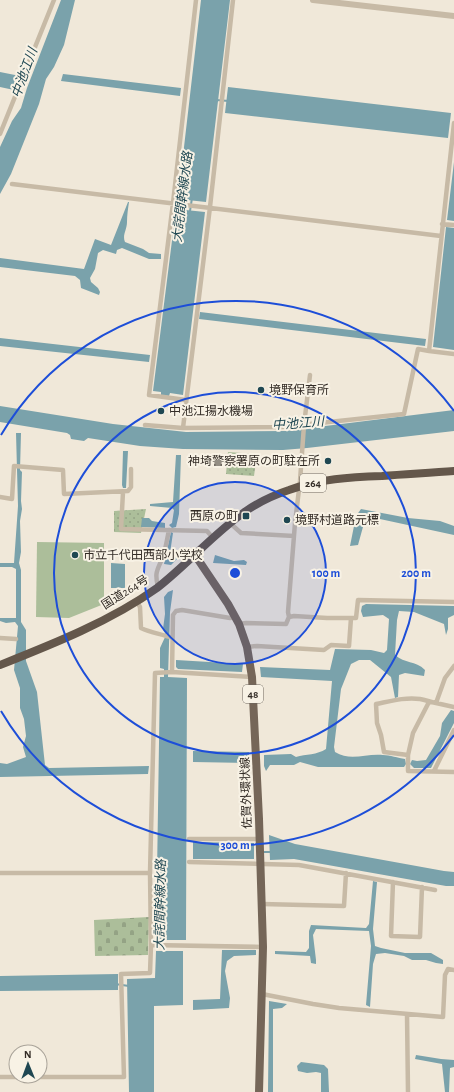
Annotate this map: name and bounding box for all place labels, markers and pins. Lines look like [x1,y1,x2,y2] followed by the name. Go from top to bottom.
[269,383,329,396] place label: 境野保育所
[256,385,266,395] marker: 境野保育所
[169,404,253,417] place label: 中池江揚水機場
[156,406,166,416] marker: 中池江揚水機場
[188,454,320,467] place label: 神埼警察署原の町駐在所
[323,456,333,466] marker: 神埼警察署原の町駐在所
[190,510,238,522] place label: 西原の町
[241,511,251,521] marker: 西原の町
[295,513,379,526] place label: 境野村道路元標
[282,515,292,525] marker: 境野村道路元標
[83,548,203,561] place label: 市立千代田西部小学校
[70,550,80,560] marker: 市立千代田西部小学校
[228,566,242,580] centre of rings

